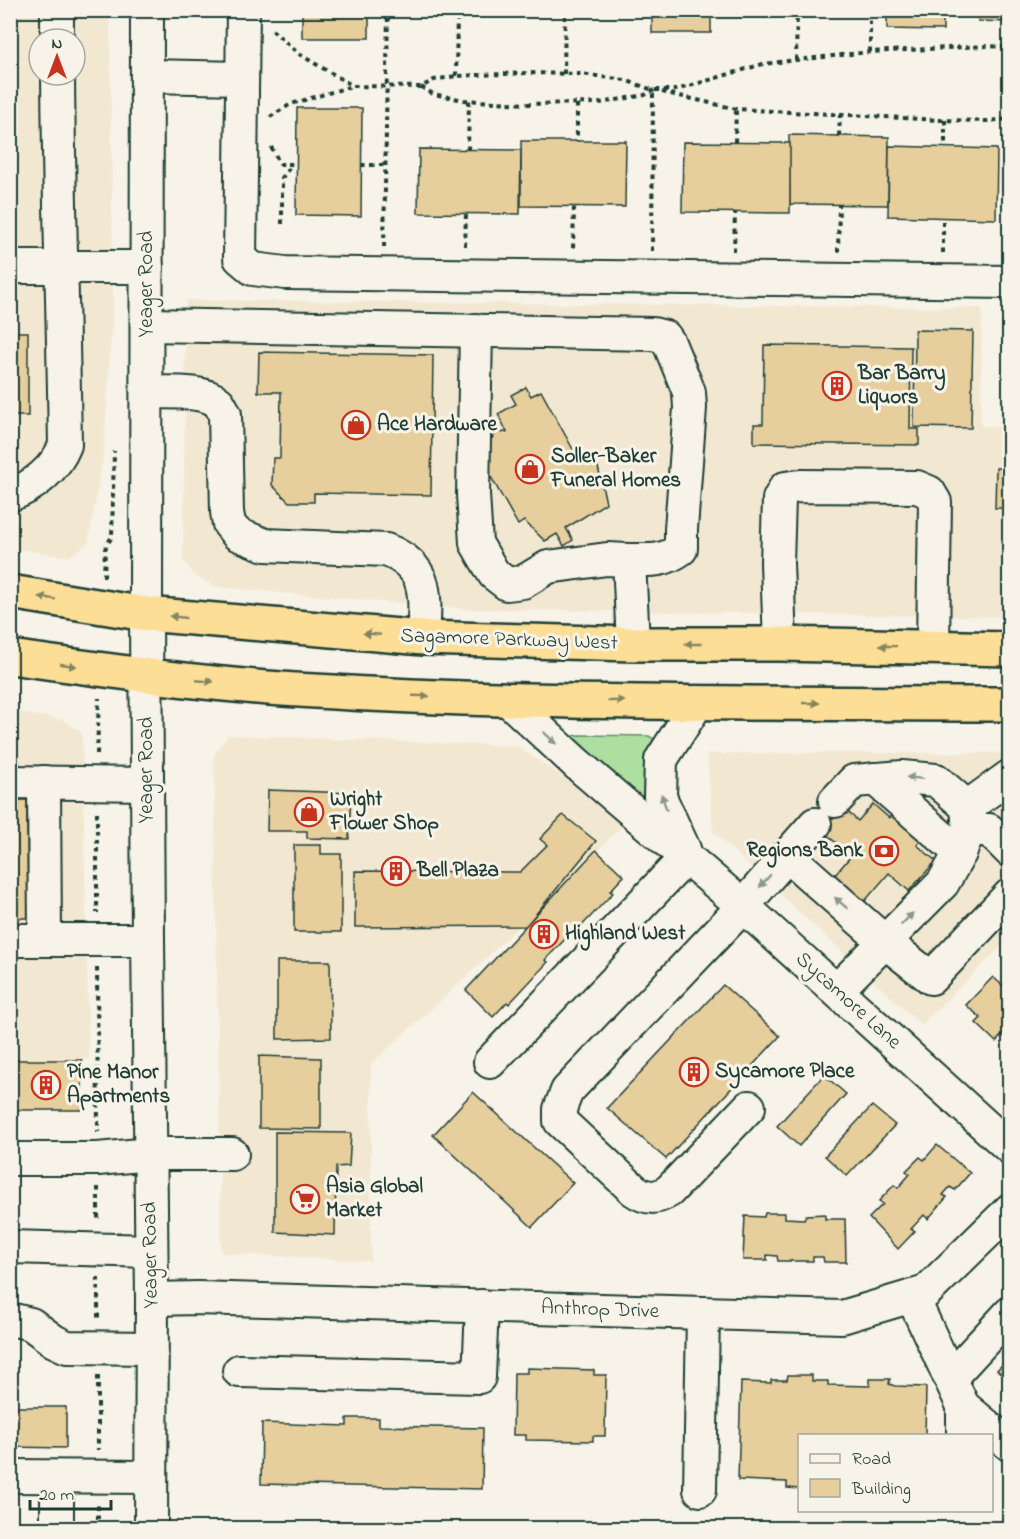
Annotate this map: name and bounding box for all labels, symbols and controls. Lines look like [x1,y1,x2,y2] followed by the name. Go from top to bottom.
[27,27,87,87] north arrow
[52,32,63,56] text: N
[132,230,164,337] street label: Yeager Road
[857,359,946,413] place label: Bar Barry Liquors
[821,370,853,402] building icon: Bar Barry Liquors
[340,409,372,441] shop icon: Ace Hardware
[377,410,497,440] place label: Ace Hardware
[550,442,681,496] place label: Soller-Baker Funeral Homes
[514,453,546,485] shop icon: Soller-Baker Funeral Homes
[37,593,56,602] one-way arrow
[168,612,187,622] one-way arrow
[400,621,618,661] street label: Sagamore Parkway West
[363,629,382,639] one-way arrow
[684,639,703,649] one-way arrow
[879,641,898,651] one-way arrow
[59,660,78,669] one-way arrow
[196,676,215,686] one-way arrow
[411,691,430,701] one-way arrow
[606,696,625,705] one-way arrow
[801,698,820,708] one-way arrow
[132,716,164,823] street label: Yeager Road
[542,731,556,745] one-way arrow
[905,773,924,783] one-way arrow
[329,785,439,839] place label: Wright Flower Shop
[658,793,668,811] one-way arrow
[293,796,325,828] shop icon: Wright Flower Shop
[868,835,900,867] bank icon: Regions Bank
[747,836,864,868] place label: Regions Bank
[380,855,412,887] building icon: Bell Plaza
[416,856,499,886] place label: Bell Plaza
[759,873,772,888] one-way arrow
[834,897,849,910] one-way arrow
[900,913,914,927] one-way arrow
[528,918,560,950] building icon: Highland West
[565,919,686,951] place label: Highland West
[787,945,908,1059] street label: Sycamore Lane
[678,1056,710,1088] building icon: Sycamore Place
[715,1057,855,1089] place label: Sycamore Place
[67,1058,170,1112] place label: Pine Manor Apartments
[30,1069,62,1101] building icon: Pine Manor Apartments
[326,1172,423,1226] place label: Asia Global Market
[289,1183,321,1215] supermarket icon: Asia Global Market
[135,1201,169,1309] street label: Yeager Road
[540,1293,660,1327] street label: Anthrop Drive
[798,1434,993,1512] legend
[852,1447,891,1473] text: Road
[30,1473,111,1511] scale bar
[851,1477,911,1504] text: Building
[39,1483,74,1509] text: 20 m

